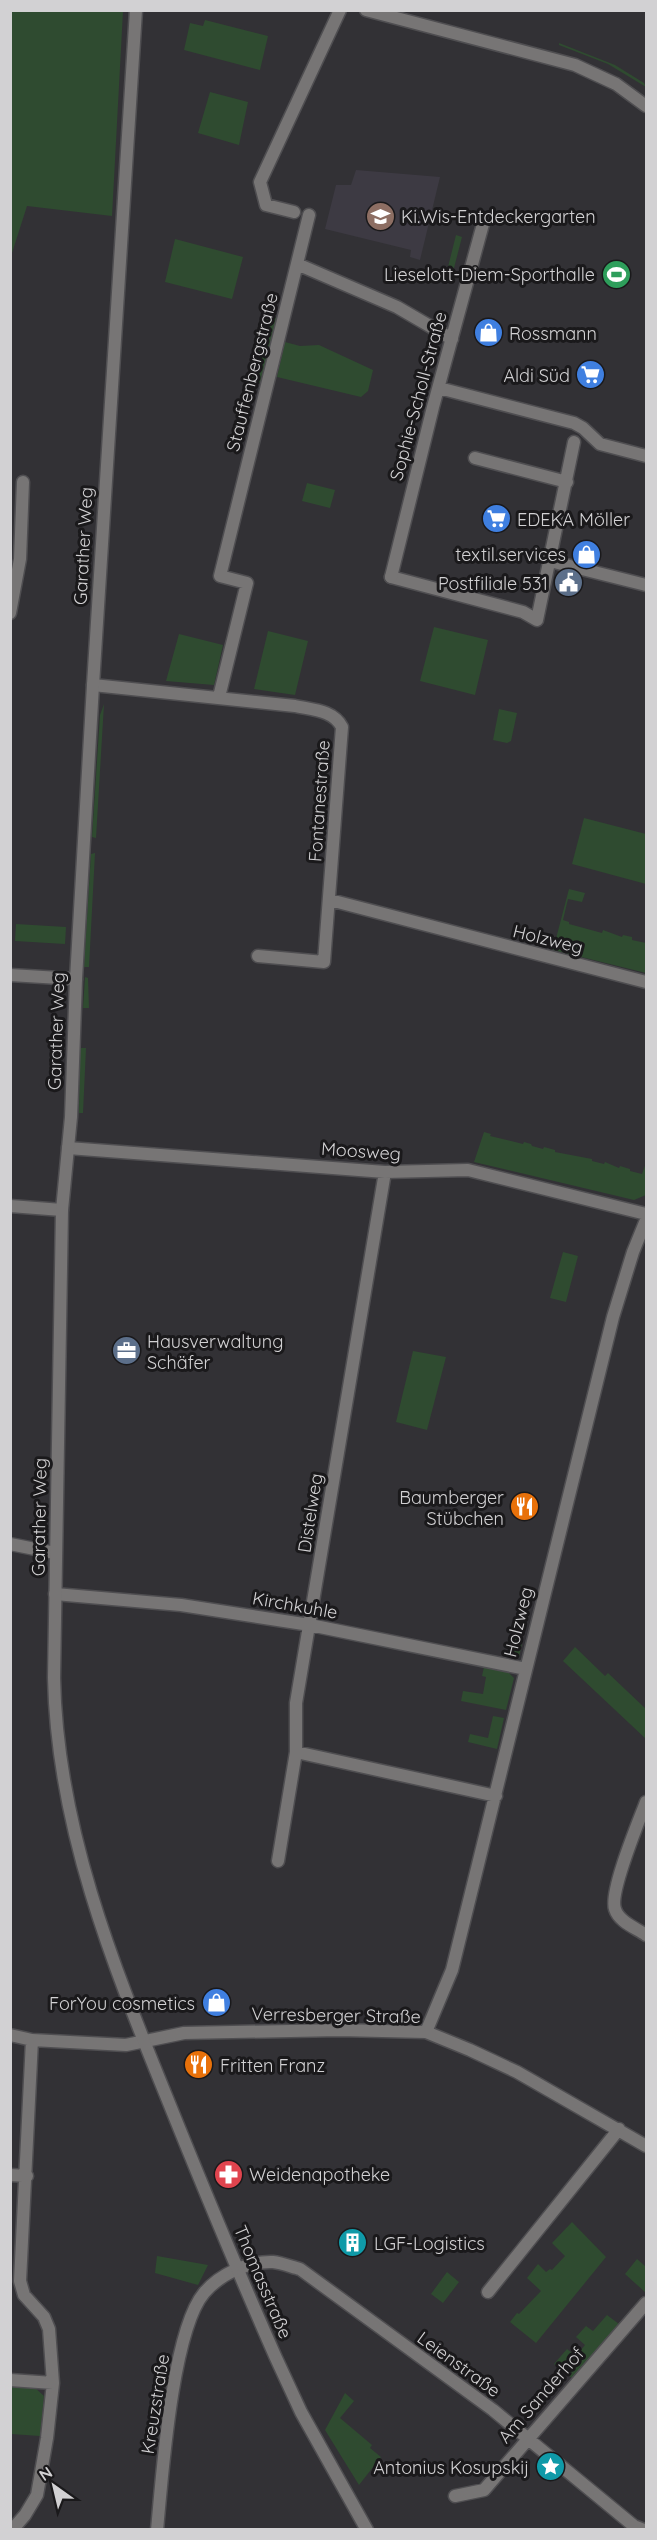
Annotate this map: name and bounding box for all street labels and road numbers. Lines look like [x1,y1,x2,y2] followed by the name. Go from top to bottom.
[221,290,283,454] street label: Stauffenbergstraße
[384,309,452,483] street label: Sophie-Scholl-Straße
[68,486,98,606] street label: Garather Weg
[303,739,335,863] street label: Fontanestraße
[511,919,585,959] street label: Holzweg
[42,972,70,1090] street label: Garather Weg
[320,1137,402,1165] street label: Moosweg
[26,1458,52,1576] street label: Garather Weg
[292,1472,328,1554] street label: Distelweg
[498,1585,538,1659] street label: Holzweg
[251,1586,339,1624] street label: Kirchkuhle
[251,2002,421,2028] street label: Verresberger Straße
[229,2222,297,2342] street label: Thomasstraße
[413,2326,505,2402] street label: Leienstraße
[493,2342,589,2448] street label: Am Sanderhof
[136,2352,174,2456] street label: Kreuzstraße

